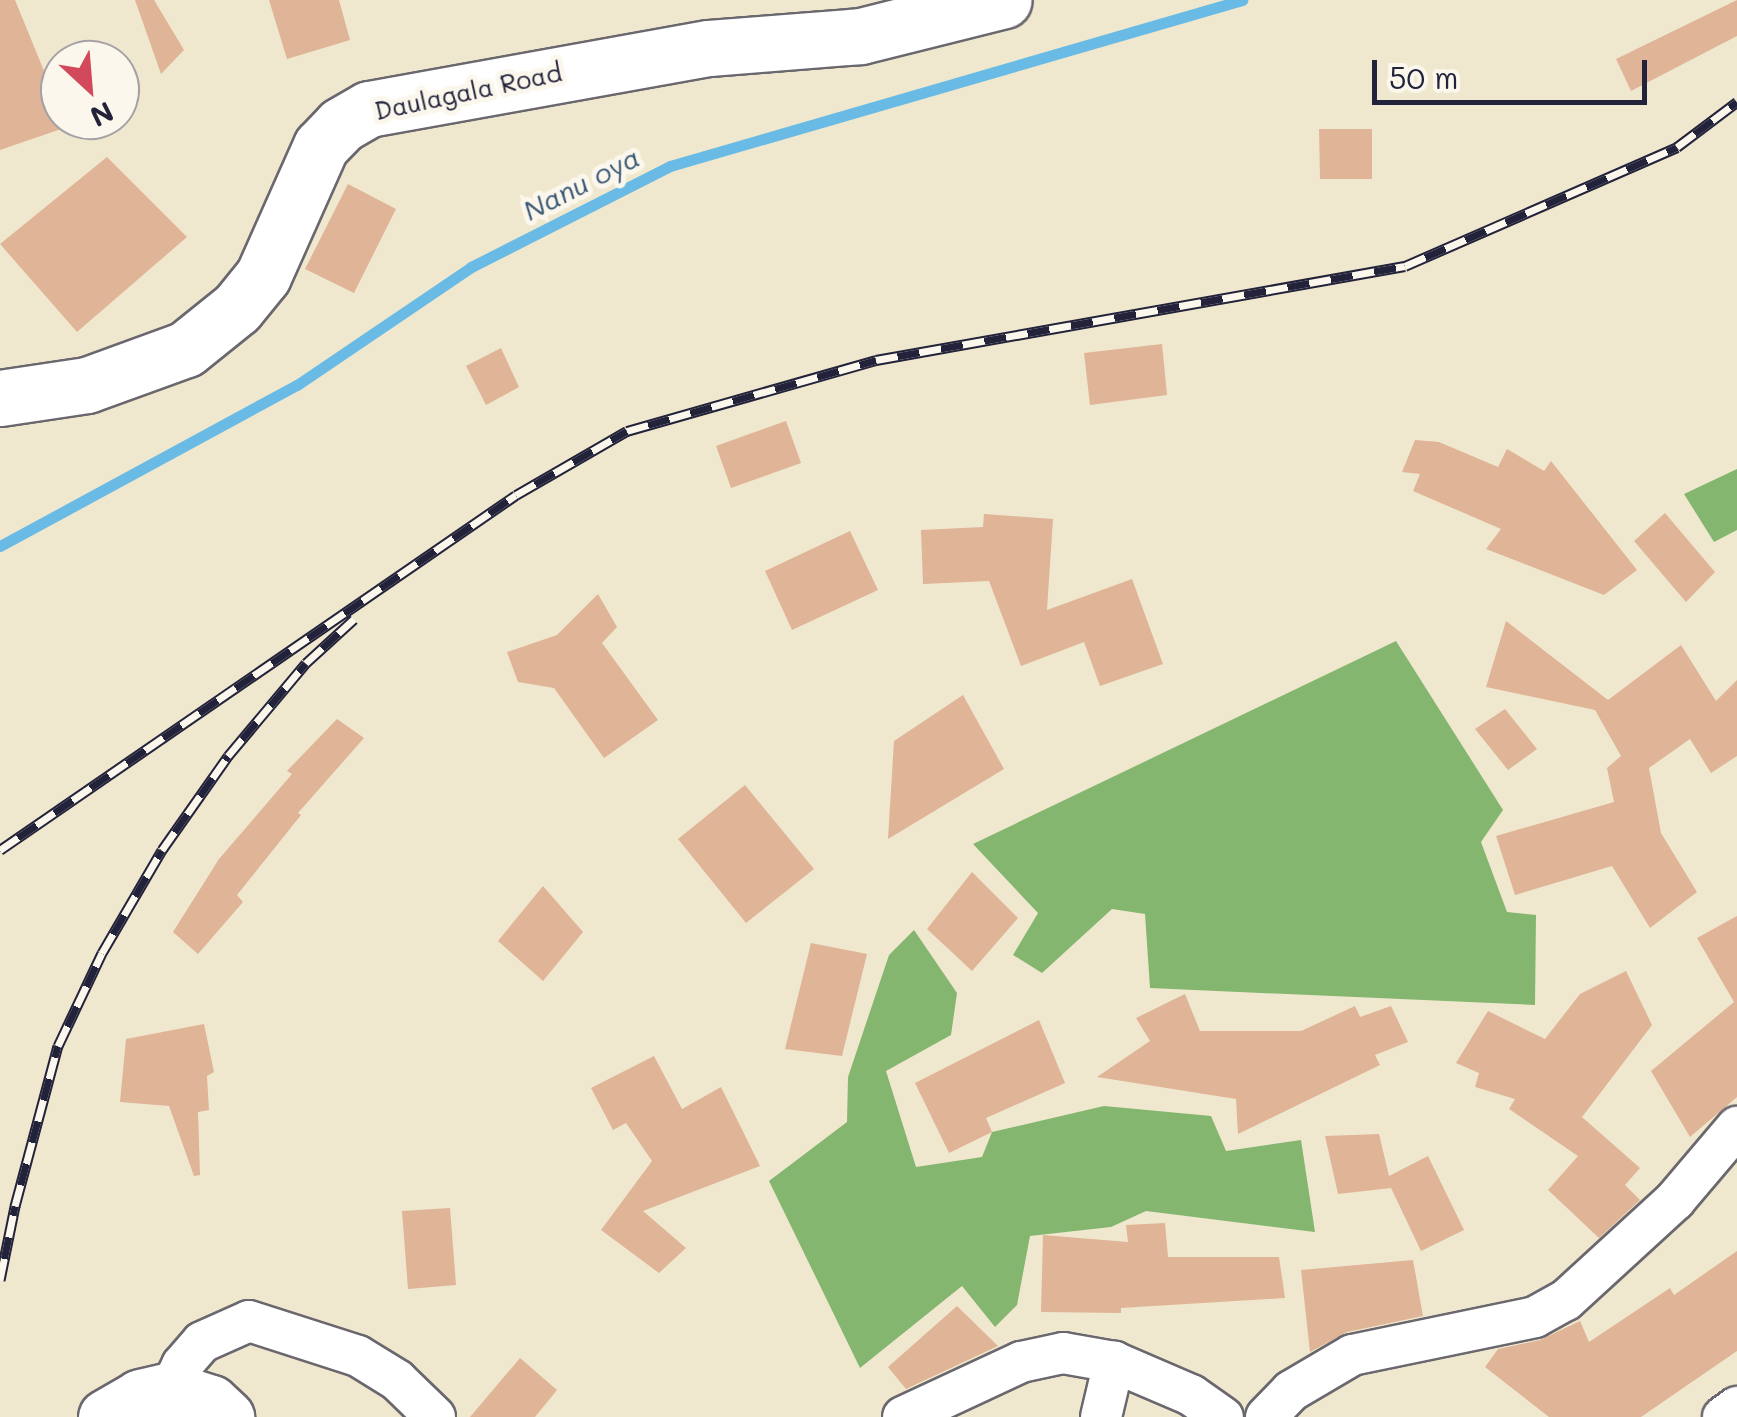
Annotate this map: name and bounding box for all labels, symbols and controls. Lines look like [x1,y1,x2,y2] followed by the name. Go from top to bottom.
[40,40,140,140] north arrow
[1377,40,1652,102] scale bar
[372,57,564,125] street label: Daulagala Road
[1389,57,1459,97] text: 50 m
[85,94,120,136] text: N
[517,139,645,227] water label: Nanu oya

